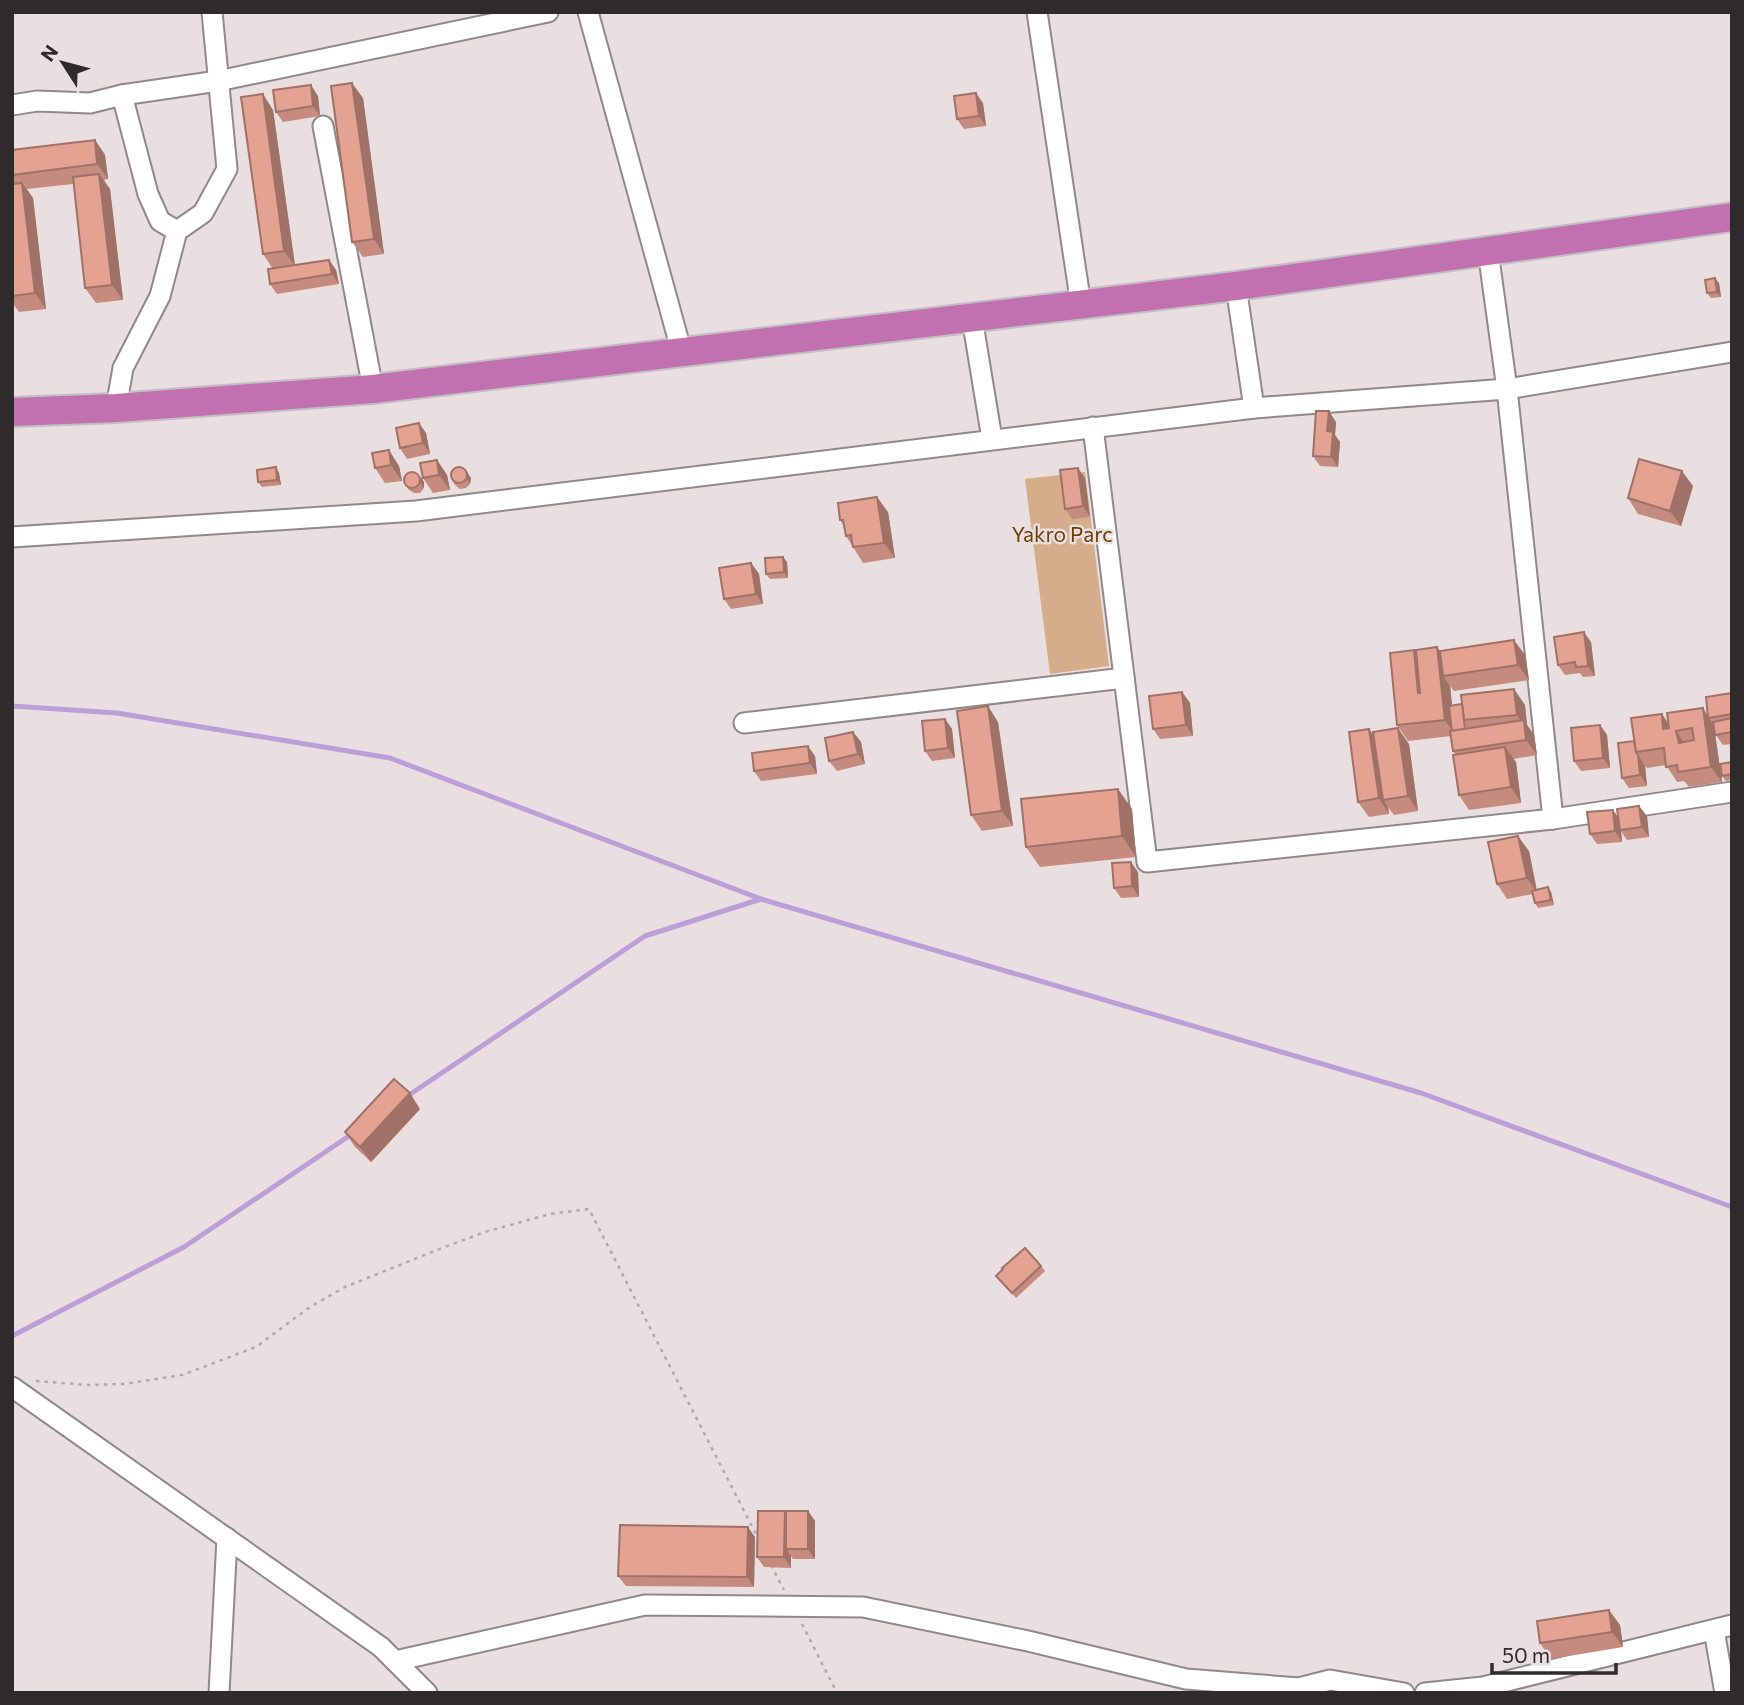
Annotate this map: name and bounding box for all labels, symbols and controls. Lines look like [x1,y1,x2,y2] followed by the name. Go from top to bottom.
[28,28,98,98] north arrow
[35,40,62,65] text: N
[1011,521,1113,546] park label: Yakro Parc
[1492,1632,1616,1676] scale bar
[1502,1642,1550,1667] text: 50 m

